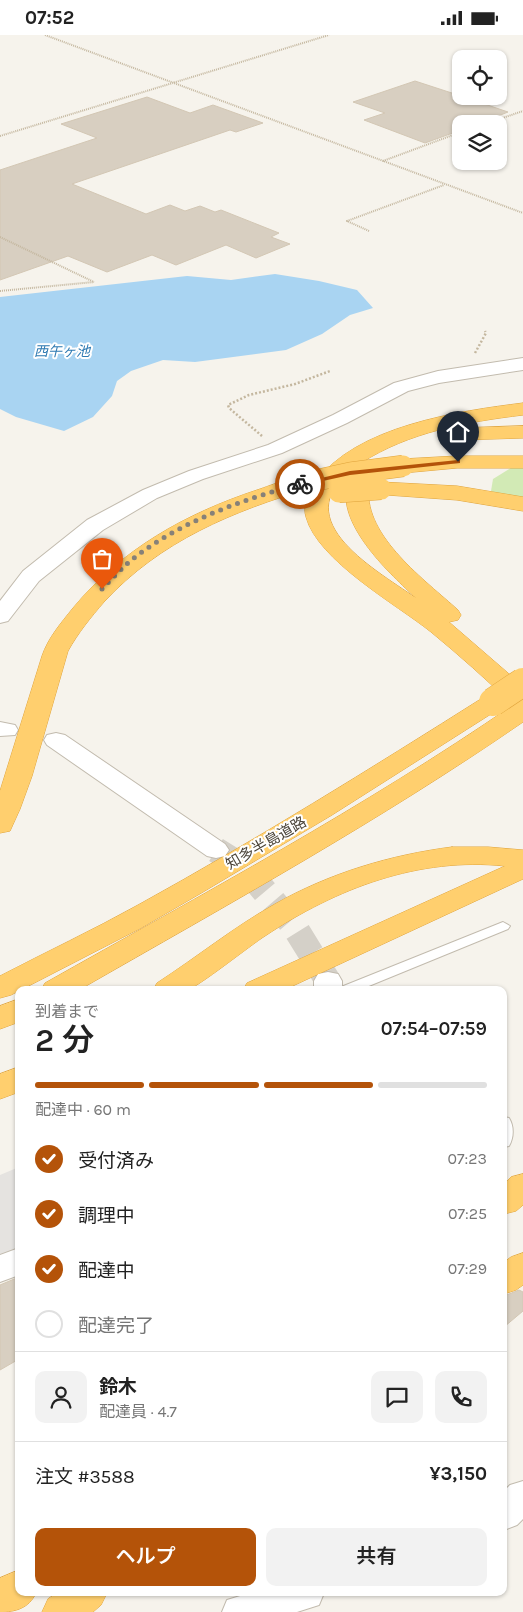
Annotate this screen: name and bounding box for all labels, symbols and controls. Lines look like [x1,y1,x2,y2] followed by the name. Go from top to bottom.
[25,7,74,29] text: 07:52
[452,50,507,170] map controls
[452,50,507,105] button: locate
[452,115,507,170] button: layers
[34,343,92,360] water label: 西午ヶ池
[437,411,479,462] pin
[444,418,472,446] icon: home
[275,459,325,509] courier
[286,470,314,498] icon: bike
[81,538,123,589] pin
[88,545,116,573] icon: bag
[223,813,309,873] street label: 知多半島道路
[35,1002,99,1021] text: 到着まで
[381,1018,487,1040] text: 07:54–07:59
[35,1022,94,1059] text: 2 分
[35,1100,131,1119] text: 配達中 · 60 m
[35,1145,63,1173] icon: check
[448,1149,487,1168] text: 07:23
[78,1150,154,1172] text: 受付済み
[35,1200,63,1228] icon: check
[448,1204,487,1223] text: 07:25
[78,1205,135,1227] text: 調理中
[35,1255,63,1283] icon: check
[448,1259,487,1278] text: 07:29
[78,1260,135,1282] text: 配達中
[78,1315,154,1337] text: 配達完了
[35,1371,87,1423] button: person
[371,1371,423,1423] button: chat
[435,1371,487,1423] button: phone
[99,1376,137,1398] text: 鈴木
[99,1402,177,1421] text: 配達員 · 4.7
[429,1463,487,1485] text: ¥3,150
[35,1466,135,1488] text: 注文 #3588
[35,1528,256,1586] button: ヘルプ
[266,1528,487,1586] button: 共有

